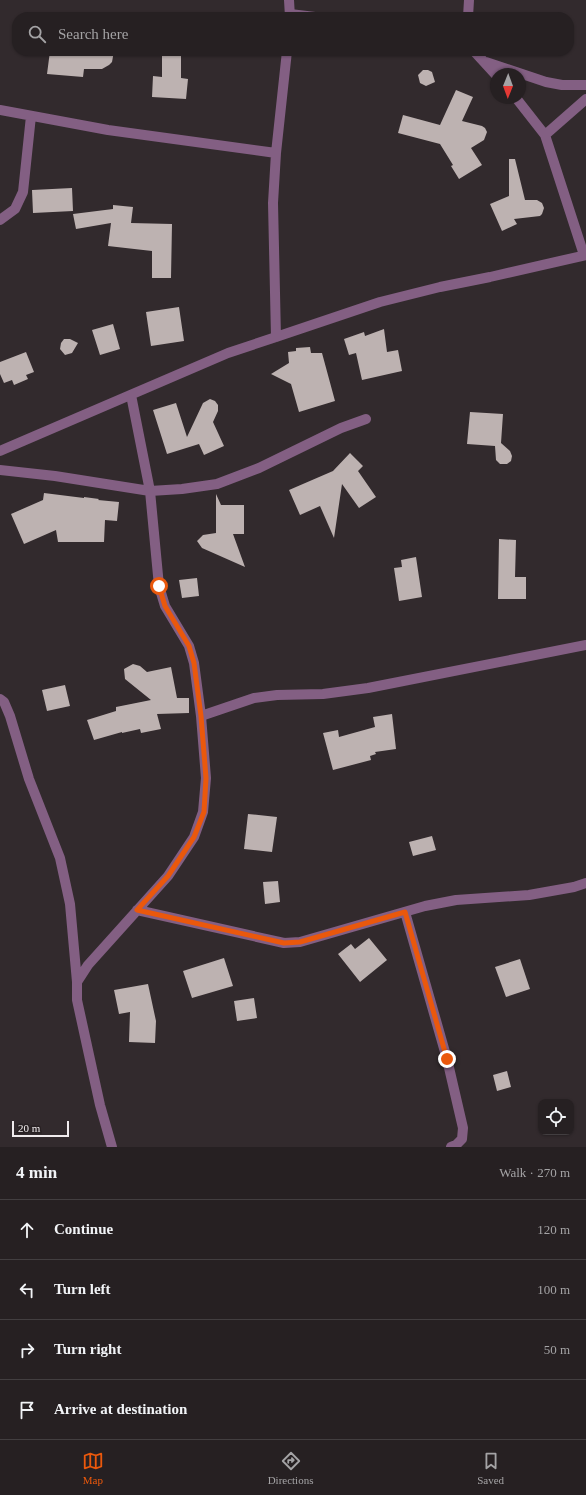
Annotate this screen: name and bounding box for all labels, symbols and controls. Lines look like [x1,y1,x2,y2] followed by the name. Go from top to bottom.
[12,12,574,56] search box
[26,23,48,45] icon: search
[58,26,128,42] text: Search here
[490,68,526,104] north arrow
[150,577,168,595] route start
[438,1050,456,1068] route end
[538,1099,574,1135] map controls
[538,1099,574,1135] button: locate
[12,1119,69,1138] scale bar
[18,1122,40,1134] text: 20 m
[16,1163,57,1182] text: 4 min
[499,1165,570,1180] text: Walk · 270 m
[16,1219,38,1241] icon: ahead
[54,1221,113,1237] text: Continue
[537,1222,570,1237] text: 120 m
[16,1279,38,1301] icon: left
[54,1281,111,1297] text: Turn left
[537,1282,570,1297] text: 100 m
[16,1339,38,1361] icon: right
[54,1341,121,1357] text: Turn right
[544,1342,570,1357] text: 50 m
[16,1399,38,1421] icon: arrive
[54,1401,187,1417] text: Arrive at destination
[82,1450,104,1486] tab: Map
[268,1450,313,1486] tab: Directions
[477,1450,504,1486] tab: Saved

